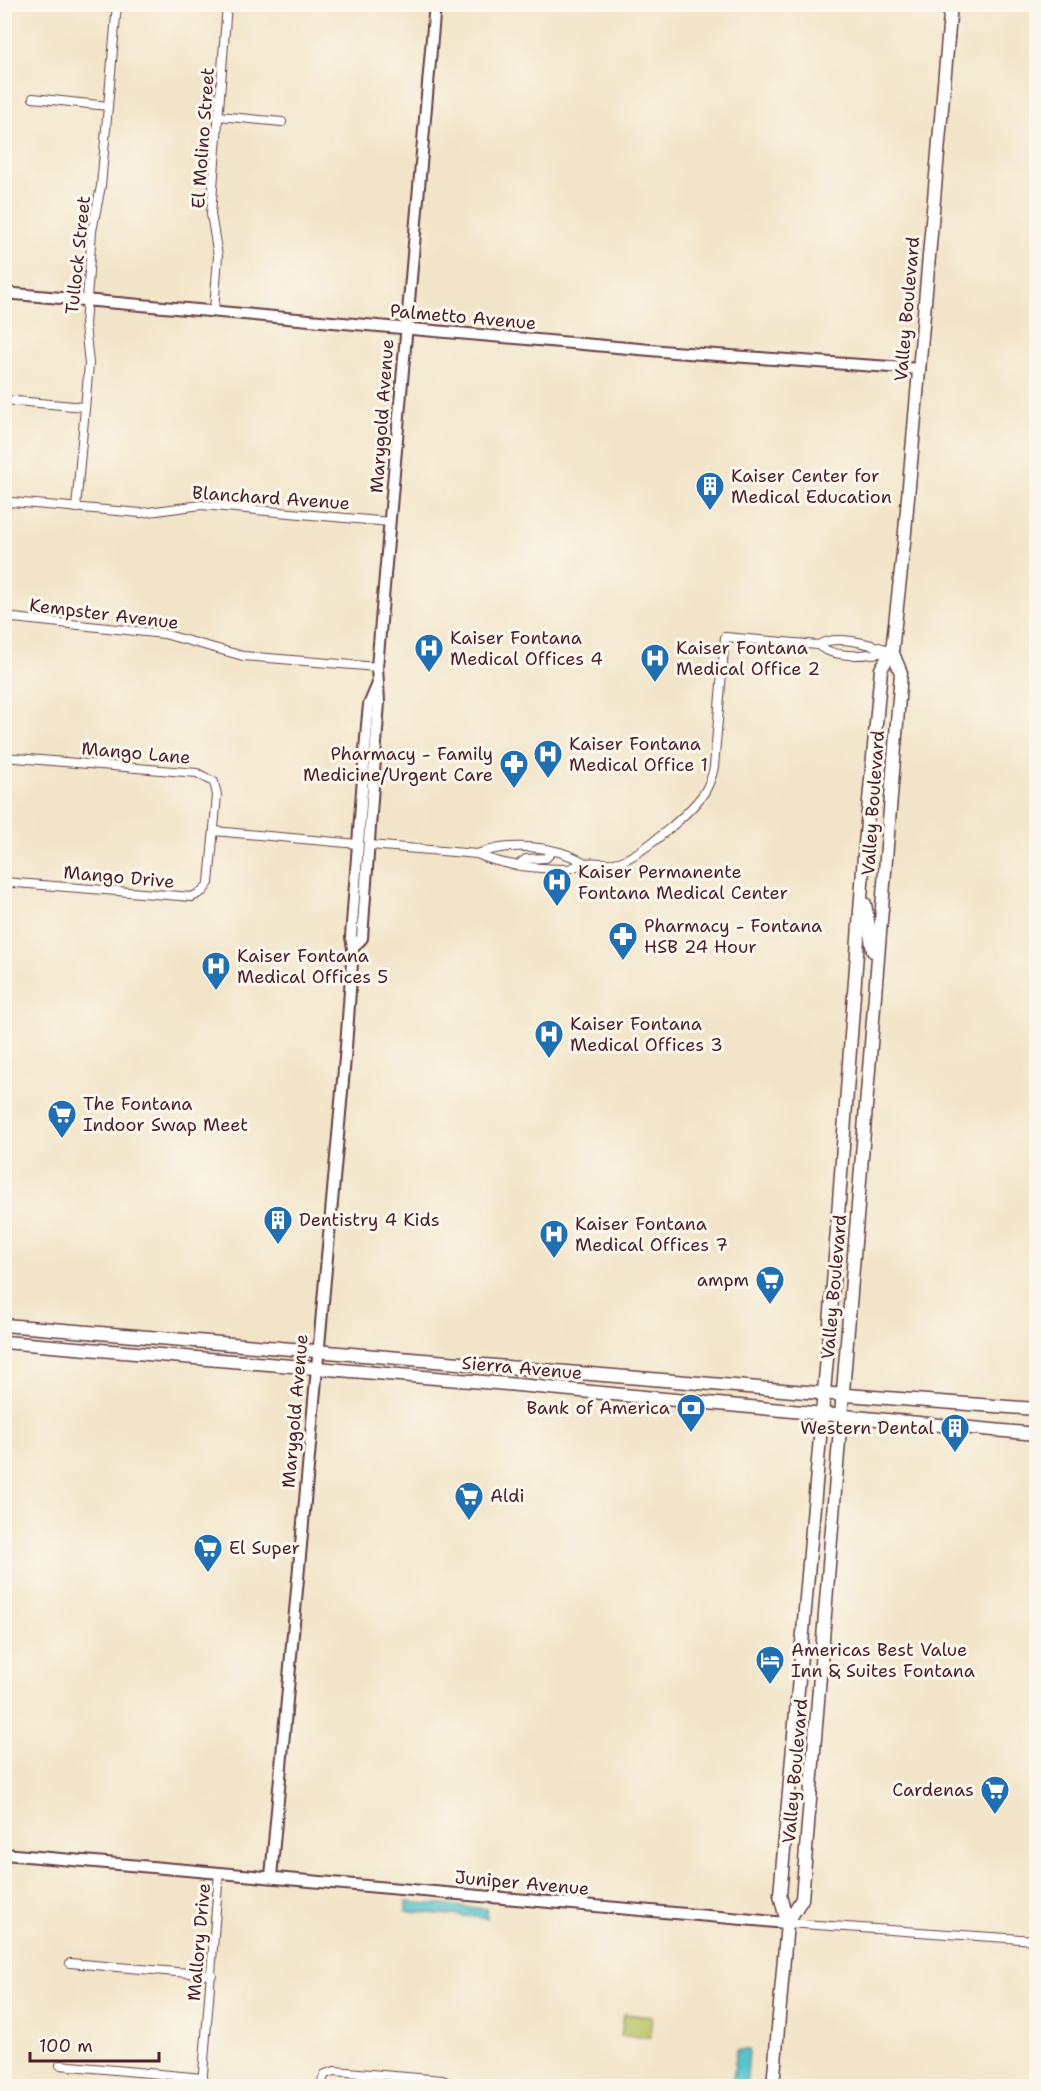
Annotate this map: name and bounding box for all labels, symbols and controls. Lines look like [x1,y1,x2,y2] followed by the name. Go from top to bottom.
[186,66,220,209] street label: El Molino Street
[60,194,96,316] street label: Tullock Street
[889,236,925,382] street label: Valley Boulevard
[389,299,537,335] street label: Palmetto Avenue
[365,338,399,494] street label: Marygold Avenue
[731,464,892,509] place label: Kaiser Center for Medical Education
[694,470,726,512] building icon: Kaiser Center for Medical Education
[191,481,351,515] street label: Blanchard Avenue
[28,593,180,635] street label: Kempster Avenue
[450,626,603,671] place label: Kaiser Fontana Medical Offices 4
[413,632,445,674] hospital icon: Kaiser Fontana Medical Offices 4
[676,636,820,681] place label: Kaiser Fontana Medical Office 2
[639,642,671,684] hospital icon: Kaiser Fontana Medical Office 2
[856,730,890,876] street label: Valley Boulevard
[569,732,708,777] place label: Kaiser Fontana Medical Office 1
[81,736,191,770] street label: Mango Lane
[532,738,564,780] hospital icon: Kaiser Fontana Medical Office 1
[303,742,493,787] place label: Pharmacy - Family Medicine/Urgent Care
[498,748,530,790] pharmacy icon: Pharmacy - Family Medicine/Urgent Care
[62,860,176,894] street label: Mango Drive
[578,860,788,905] place label: Kaiser Permanente Fontana Medical Center
[541,866,573,908] hospital icon: Kaiser Permanente Fontana Medical Center
[644,914,822,959] place label: Pharmacy - Fontana HSB 24 Hour
[607,920,639,962] pharmacy icon: Pharmacy - Fontana HSB 24 Hour
[237,944,388,989] place label: Kaiser Fontana Medical Offices 5
[200,950,232,992] hospital icon: Kaiser Fontana Medical Offices 5
[570,1012,723,1057] place label: Kaiser Fontana Medical Offices 3
[533,1018,565,1060] hospital icon: Kaiser Fontana Medical Offices 3
[83,1092,248,1137] place label: The Fontana Indoor Swap Meet
[46,1098,78,1140] supermarket icon: The Fontana Indoor Swap Meet
[262,1204,294,1246] building icon: Dentistry 4 Kids
[299,1208,440,1232] place label: Dentistry 4 Kids
[575,1212,728,1257] place label: Kaiser Fontana Medical Offices 7
[816,1214,852,1360] street label: Valley Boulevard
[538,1218,570,1260] hospital icon: Kaiser Fontana Medical Offices 7
[754,1264,786,1306] supermarket icon: ampm
[697,1268,749,1292] place label: ampm
[276,1333,314,1489] street label: Marygold Avenue
[461,1351,583,1385] street label: Sierra Avenue
[675,1392,707,1434] bank icon: Bank of America
[526,1396,670,1420] place label: Bank of America
[939,1412,971,1454] building icon: Western Dental
[800,1416,935,1440] place label: Western Dental
[453,1480,485,1522] supermarket icon: Aldi
[490,1484,525,1508] place label: Aldi
[192,1532,224,1574] supermarket icon: El Super
[229,1536,300,1560] place label: El Super
[791,1638,975,1683] place label: Americas Best Value Inn & Suites Fontana
[754,1644,786,1686] hotel icon: Americas Best Value Inn & Suites Fontana
[777,1698,813,1844] street label: Valley Boulevard
[979,1774,1011,1816] supermarket icon: Cardenas
[892,1778,974,1802] place label: Cardenas
[454,1865,590,1901] street label: Juniper Avenue
[182,1882,216,2002] street label: Mallory Drive
[30,2025,159,2063] scale bar
[39,2034,93,2058] text: 100 m

